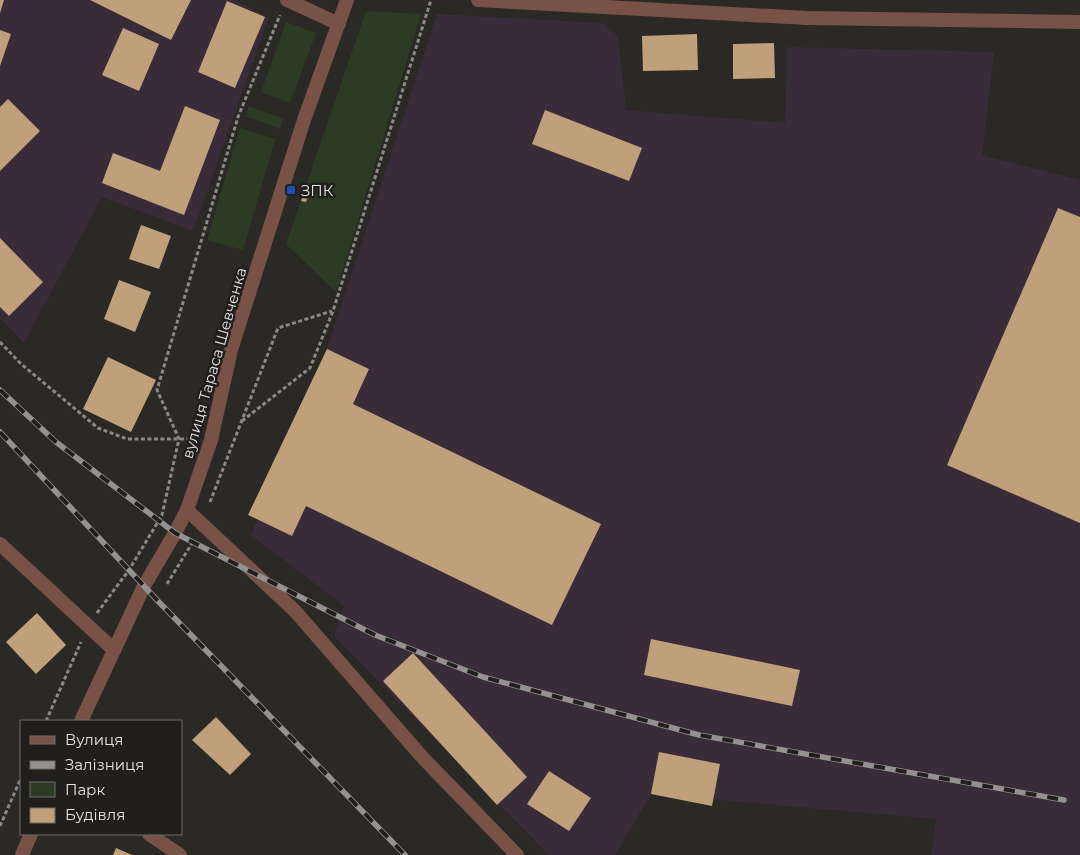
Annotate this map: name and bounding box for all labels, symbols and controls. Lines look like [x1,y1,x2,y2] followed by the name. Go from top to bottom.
[301,181,334,200] place label: ЗПК
[285,184,297,196] marker: ЗПК
[178,265,250,461] street label: вулиця Тараса Шевченка
[20,720,182,835] legend
[65,730,123,749] text: Вулиця
[65,755,144,774] text: Залізниця
[65,780,105,799] text: Парк
[65,805,125,824] text: Будівля

